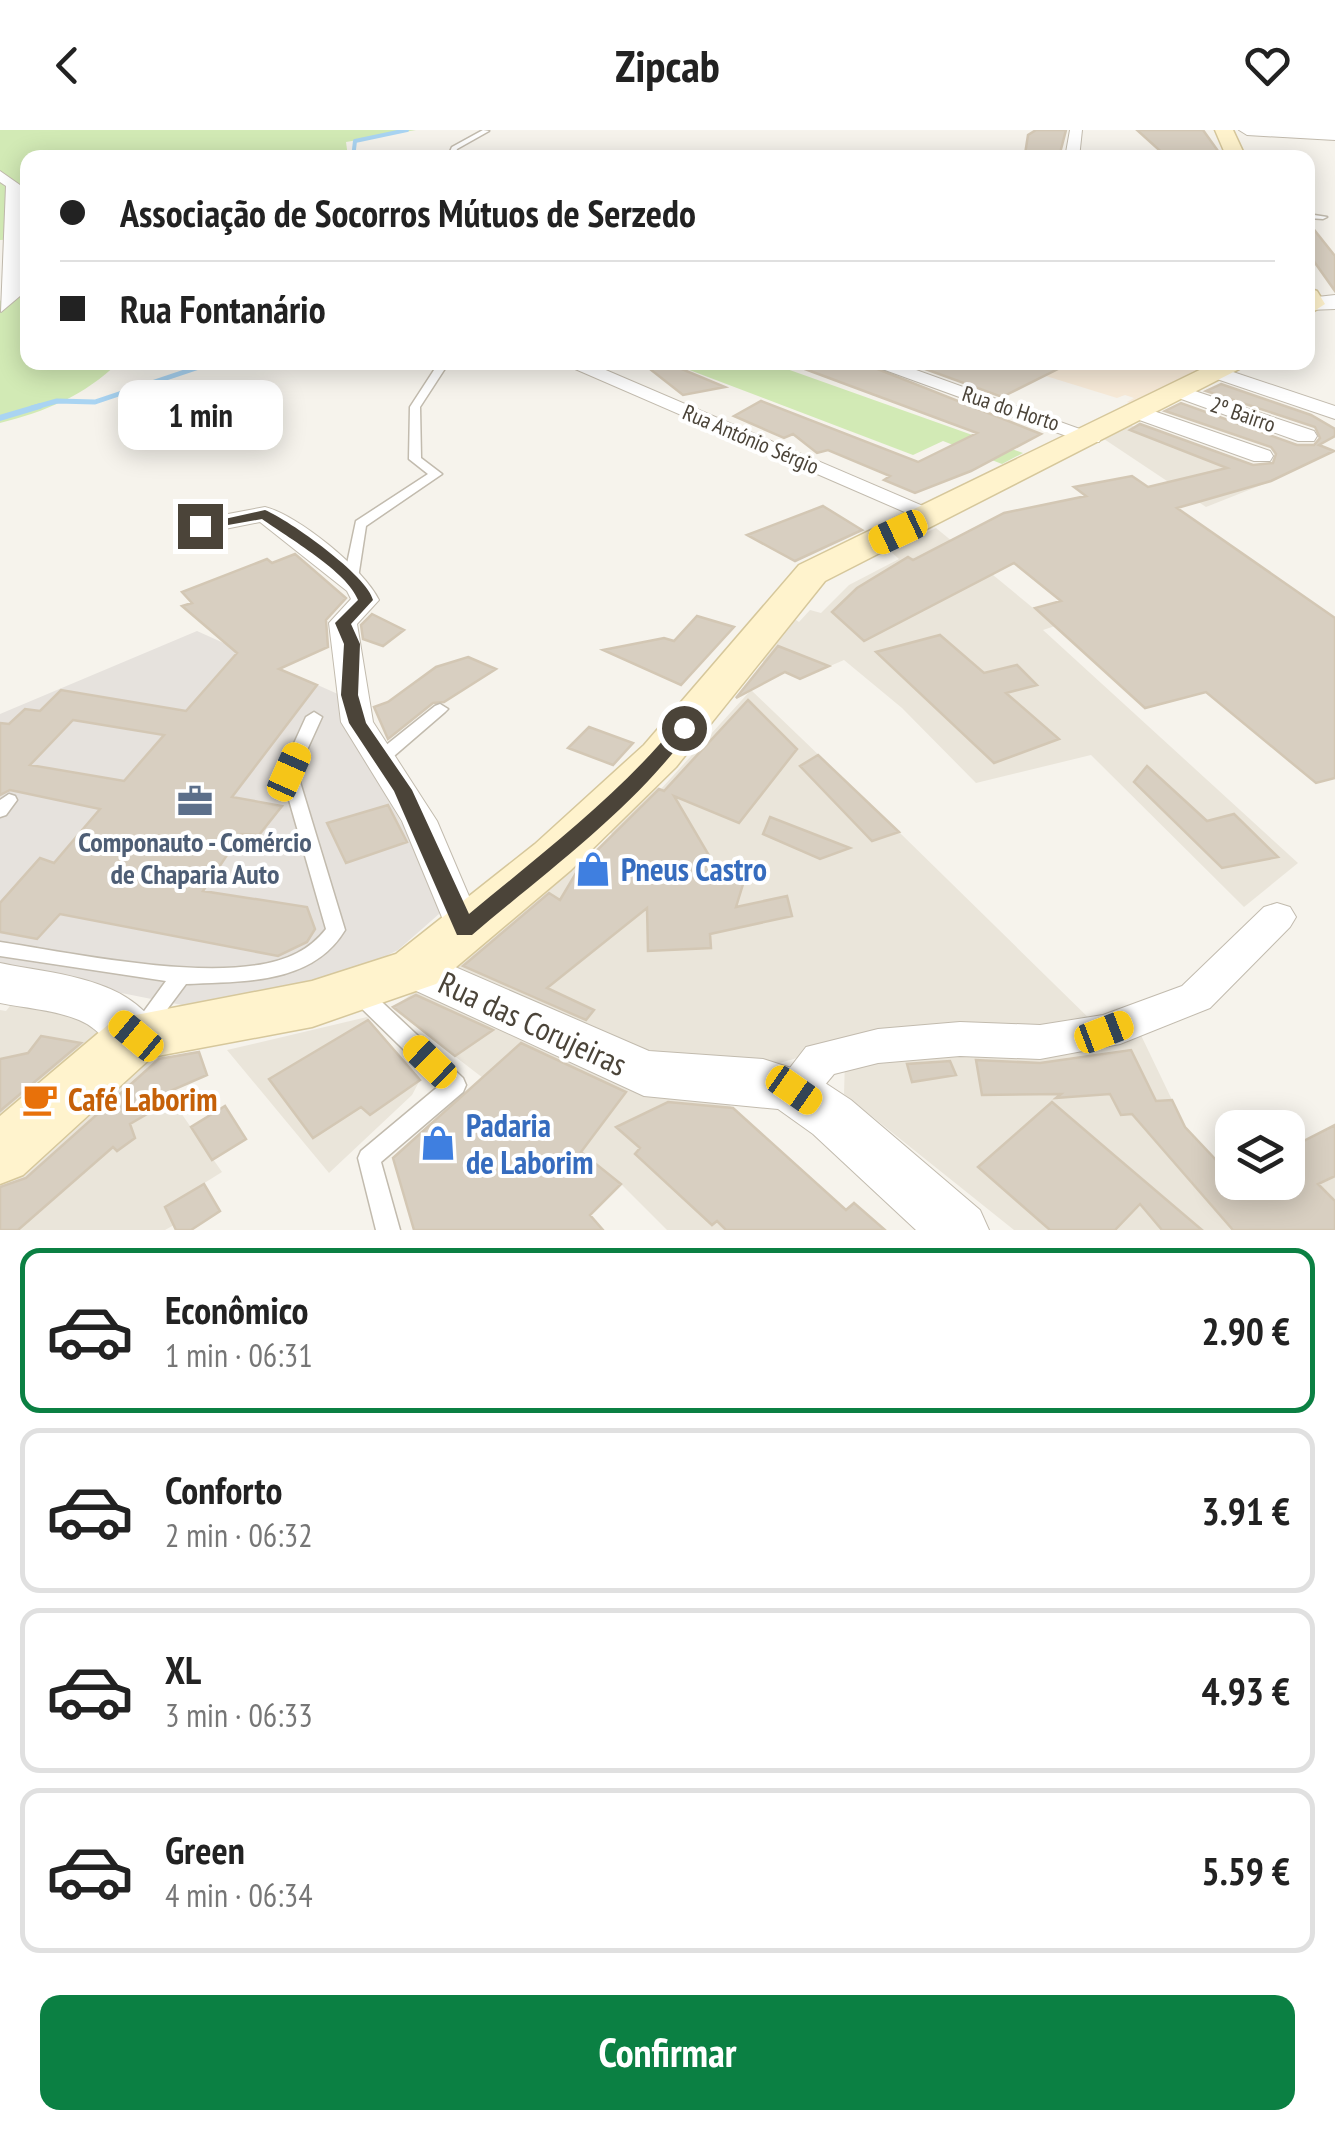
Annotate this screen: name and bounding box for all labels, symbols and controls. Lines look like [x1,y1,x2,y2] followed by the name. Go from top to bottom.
[615,36,720,94] text: Zipcab
[40,38,95,93] icon: back
[1240,38,1295,93] icon: heart
[120,188,696,237] text: Associação de Socorros Mútuos de Serzedo
[120,284,326,333] text: Rua Fontanário
[959,379,1063,437] street label: Rua do Horto
[118,381,282,451] callout: 1 min
[1207,390,1279,438] street label: 2º Bairro
[168,394,233,436] text: 1 min
[679,398,823,480] street label: Rua António Sérgio
[178,504,223,549] route end
[864,506,932,558] car
[662,706,707,751] route start
[263,738,315,806] car
[176,782,214,820] office icon: Componauto - Comércio de Chaparia Auto
[78,823,312,892] place label: Componauto - Comércio de Chaparia Auto
[621,848,767,890] place label: Pneus Castro
[574,850,612,888] shop icon: Pneus Castro
[432,961,634,1085] street label: Rua das Corujeiras
[103,1005,169,1067] car
[1071,1007,1137,1057] car
[398,1030,462,1094] car
[761,1061,827,1119] car
[68,1078,217,1120] place label: Café Laborim
[21,1080,59,1118] cafe icon: Café Laborim
[466,1104,594,1183] place label: Padaria de Laborim
[1215,1110,1305,1200] map controls
[1215,1110,1305,1200] button: layers
[419,1124,457,1162] shop icon: Padaria de Laborim
[165,1285,309,1334] text: Econômico
[45,1286,135,1376] icon: car
[1201,1306,1290,1355] text: 2.90 €
[165,1334,313,1376] text: 1 min · 06:31
[165,1465,282,1514] text: Conforto
[45,1466,135,1556] icon: car
[1201,1486,1290,1535] text: 3.91 €
[165,1514,313,1556] text: 2 min · 06:32
[165,1645,201,1694] text: XL
[45,1646,135,1736] icon: car
[1201,1666,1290,1715] text: 4.93 €
[165,1694,313,1736] text: 3 min · 06:33
[165,1825,245,1874] text: Green
[45,1826,135,1916] icon: car
[1201,1846,1290,1895] text: 5.59 €
[165,1874,313,1916] text: 4 min · 06:34
[40,1995,1295,2110] button: Confirmar

